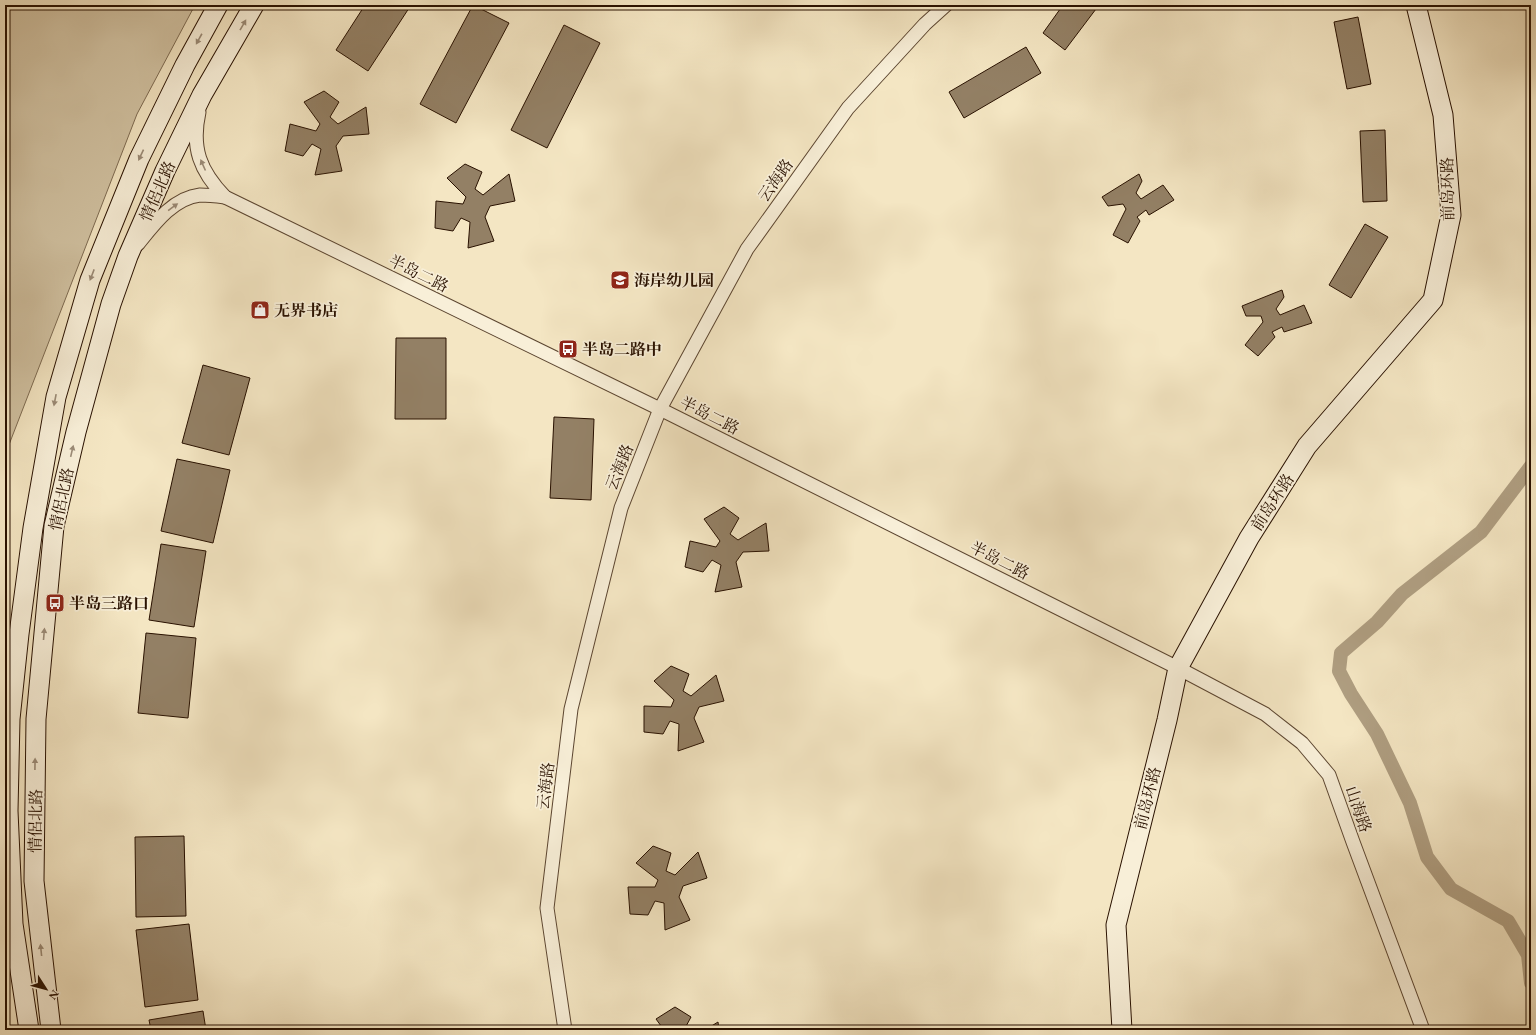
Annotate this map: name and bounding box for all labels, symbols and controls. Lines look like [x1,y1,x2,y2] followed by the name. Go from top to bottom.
[239,19,246,31] one-way arrow
[196,33,203,45] one-way arrow
[138,149,144,161] one-way arrow
[753,155,798,206] street label: 云海路
[1436,157,1459,221] street label: 前岛环路
[135,158,180,225] street label: 情侶北路
[200,160,206,171] one-way arrow
[168,203,178,211] one-way arrow
[385,250,452,297] street label: 半岛二路
[609,269,631,291] school or university icon: 海岸幼儿园
[89,270,95,282] one-way arrow
[634,270,714,291] place label: 海岸幼儿园
[249,299,271,321] shop icon: 无界书店
[274,300,338,321] place label: 无界书店
[557,338,579,360] bus stop icon: 半岛二路中
[582,339,662,360] place label: 半岛二路中
[676,392,743,439] street label: 半岛二路
[52,394,58,406] one-way arrow
[601,441,638,493] street label: 云海路
[69,445,75,457] one-way arrow
[45,466,78,533] street label: 情侶北路
[1246,470,1299,535] street label: 前岛环路
[966,537,1033,584] street label: 半岛二路
[44,592,66,614] bus stop icon: 半岛三路口
[69,593,149,614] place label: 半岛三路口
[40,628,47,640] one-way arrow
[32,758,39,770] one-way arrow
[532,761,559,811] street label: 云海路
[1130,765,1165,832] street label: 前岛环路
[1341,783,1376,835] street label: 山海路
[24,789,47,853] street label: 情侶北路
[38,944,45,956] one-way arrow
[26,969,66,1009] north arrow
[46,987,62,1003] text: N

